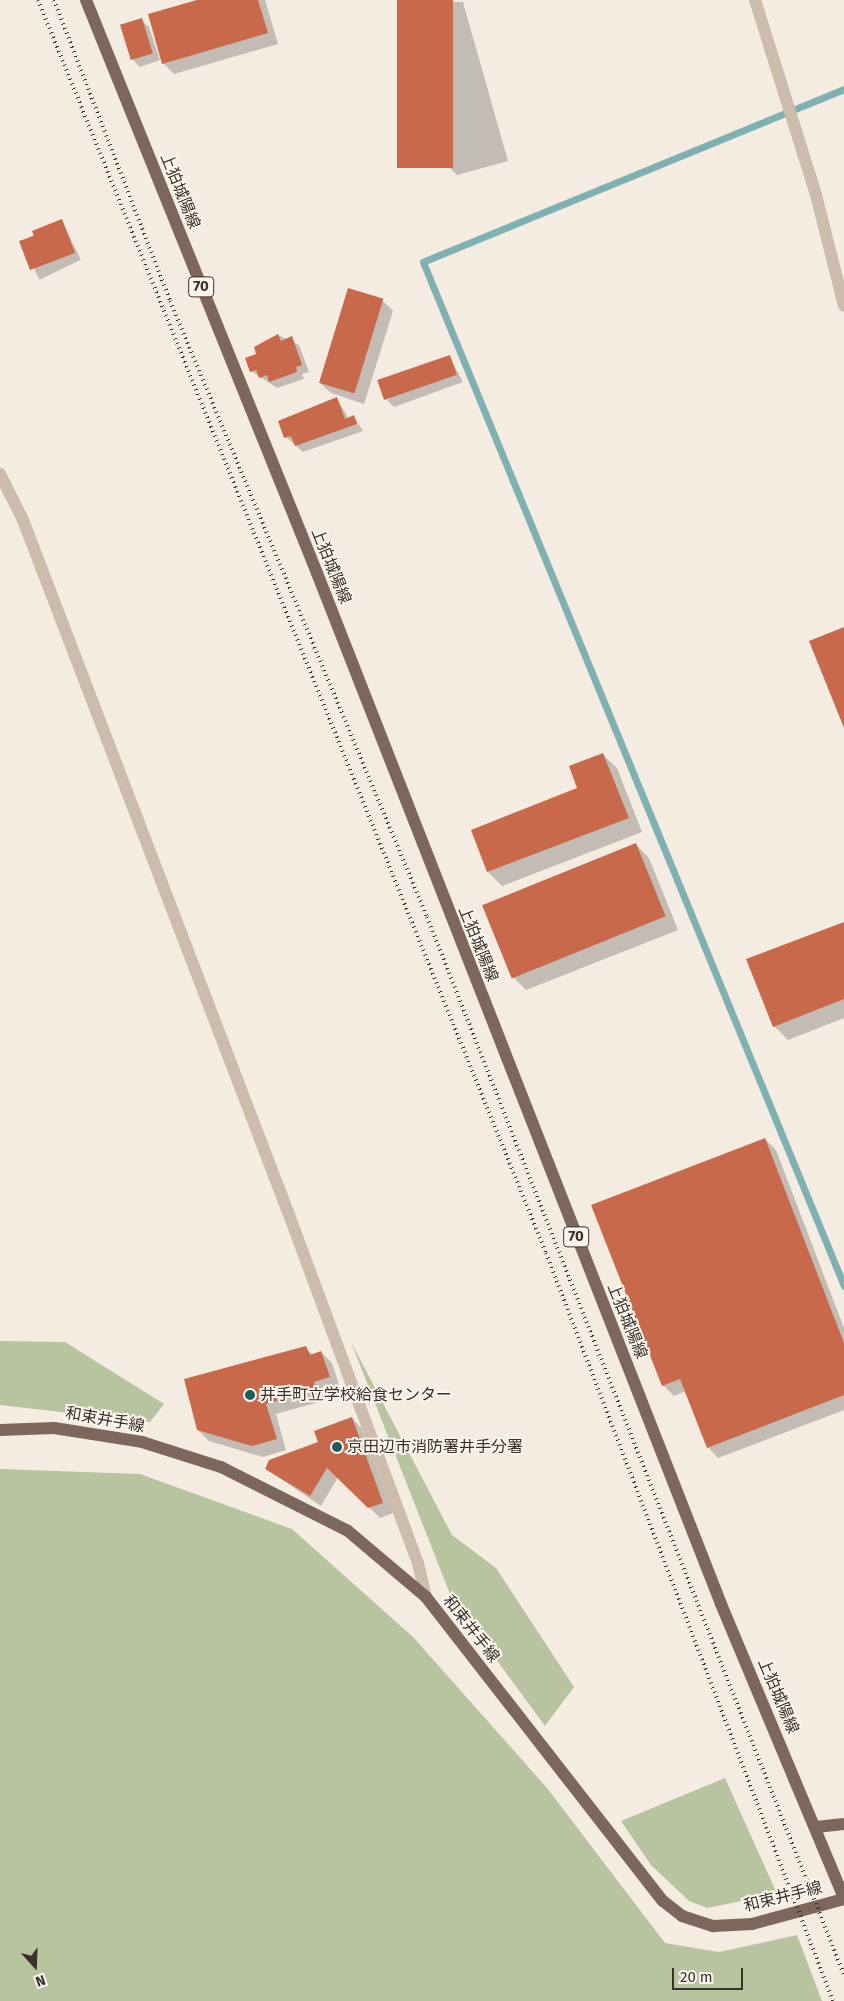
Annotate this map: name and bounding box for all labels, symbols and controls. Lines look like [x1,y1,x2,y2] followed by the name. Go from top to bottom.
[156,150,204,232] street label: 上狛城陽線
[187,274,215,300] road number: 70
[307,525,355,607] street label: 上狛城陽線
[454,903,502,985] street label: 上狛城陽線
[562,1224,590,1250] road number: 70
[603,1280,651,1362] street label: 上狛城陽線
[260,1385,452,1405] place label: 井手町立学校給食センター
[244,1389,256,1401] marker: 井手町立学校給食センター
[64,1404,146,1436] street label: 和束井手線
[347,1437,523,1457] place label: 京田辺市消防署井手分署
[331,1441,343,1453] marker: 京田辺市消防署井手分署
[439,1592,503,1666] street label: 和束井手線
[754,1655,802,1737] street label: 上狛城陽線
[742,1878,824,1916] street label: 和束井手線
[10,1941,60,1991] north arrow
[674,1958,745,1990] scale bar
[680,1968,713,1986] text: 20 m
[33,1971,48,1990] text: N

